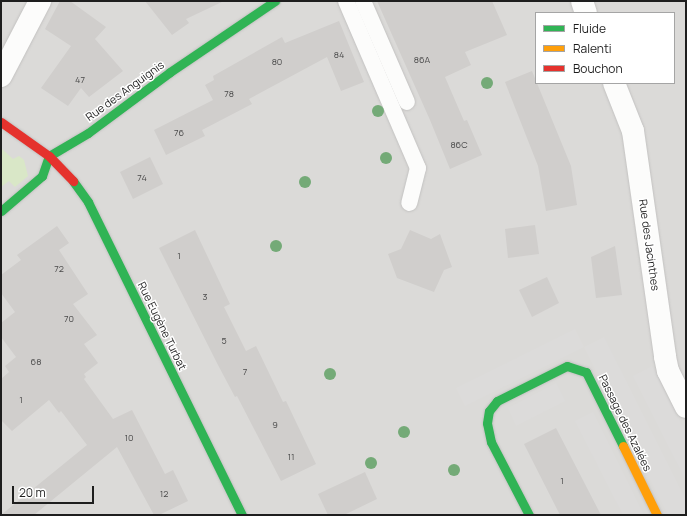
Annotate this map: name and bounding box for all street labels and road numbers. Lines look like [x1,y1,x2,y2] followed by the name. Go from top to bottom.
[83,58,167,124] street label: Rue des Anguignis
[636,198,662,292] street label: Rue des Jacinthes
[135,280,189,372] street label: Rue Eugène Turbat
[596,372,654,474] street label: Passage des Azalées

